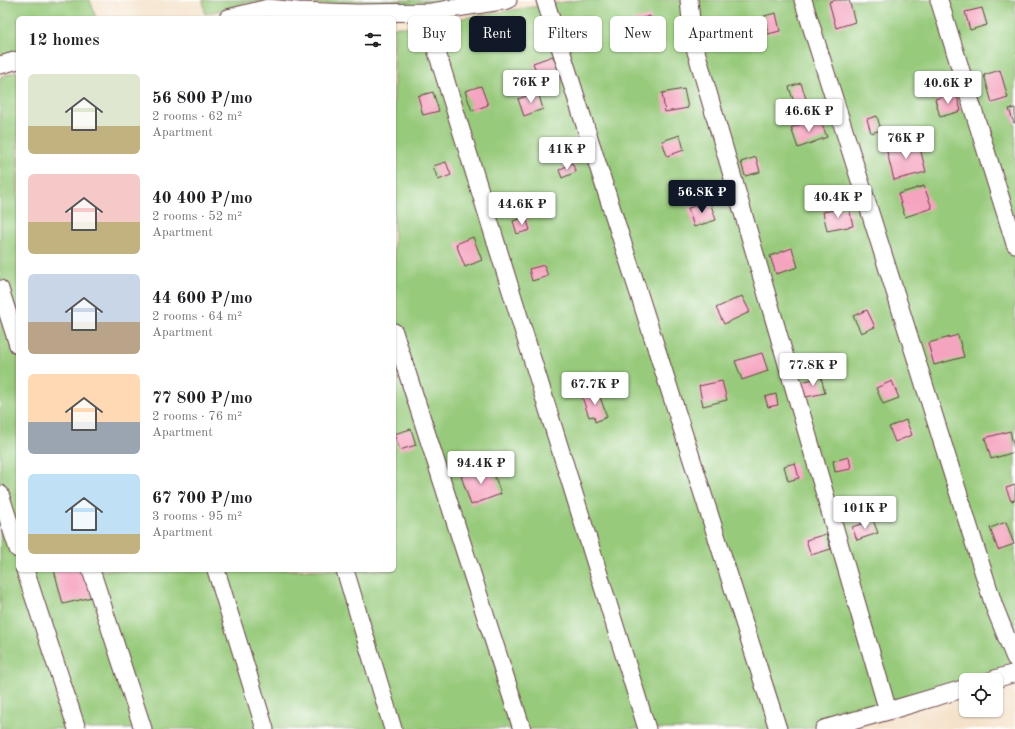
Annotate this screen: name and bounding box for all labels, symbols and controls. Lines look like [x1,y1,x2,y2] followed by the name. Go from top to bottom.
[408,16,461,52] chip: Buy
[469,16,526,52] chip: Rent
[534,16,602,52] chip: Filters
[610,16,666,52] chip: New
[674,16,767,52] chip: Apartment
[362,29,384,51] icon: filters
[28,32,100,49] text: 12 homes
[503,70,559,104] pin: 76K ₽
[911,71,985,105] pin: 40.6K ₽
[512,76,550,89] text: 76K ₽
[923,77,973,90] text: 40.6K ₽
[60,90,108,138] icon: home
[152,90,253,107] text: 56 800 ₽/mo
[772,99,846,133] pin: 46.6K ₽
[784,105,834,118] text: 46.6K ₽
[152,110,242,123] text: 2 rooms · 62 m²
[152,126,213,139] text: Apartment
[878,126,934,160] pin: 76K ₽
[887,132,925,145] text: 76K ₽
[539,137,595,171] pin: 41K ₽
[548,143,586,156] text: 41K ₽
[665,180,739,214] pin: 56.8K ₽
[801,185,875,219] pin: 40.4K ₽
[677,186,727,199] text: 56.8K ₽
[60,190,108,238] icon: home
[152,190,253,207] text: 40 400 ₽/mo
[813,191,863,204] text: 40.4K ₽
[485,192,559,226] pin: 44.6K ₽
[497,198,547,211] text: 44.6K ₽
[152,210,242,223] text: 2 rooms · 52 m²
[152,226,213,239] text: Apartment
[60,290,108,338] icon: home
[152,290,253,307] text: 44 600 ₽/mo
[152,310,242,323] text: 2 rooms · 64 m²
[152,326,213,339] text: Apartment
[776,353,850,387] pin: 77.8K ₽
[788,359,838,372] text: 77.8K ₽
[558,372,632,406] pin: 67.7K ₽
[570,378,620,391] text: 67.7K ₽
[60,390,108,438] icon: home
[152,390,253,407] text: 77 800 ₽/mo
[152,410,242,423] text: 2 rooms · 76 m²
[152,426,213,439] text: Apartment
[444,451,518,485] pin: 94.4K ₽
[456,457,506,470] text: 94.4K ₽
[60,490,108,538] icon: home
[152,490,253,507] text: 67 700 ₽/mo
[832,496,898,530] pin: 101K ₽
[842,502,888,515] text: 101K ₽
[152,510,242,523] text: 3 rooms · 95 m²
[152,526,213,539] text: Apartment
[959,673,1003,717] map controls
[959,673,1003,717] button: locate

